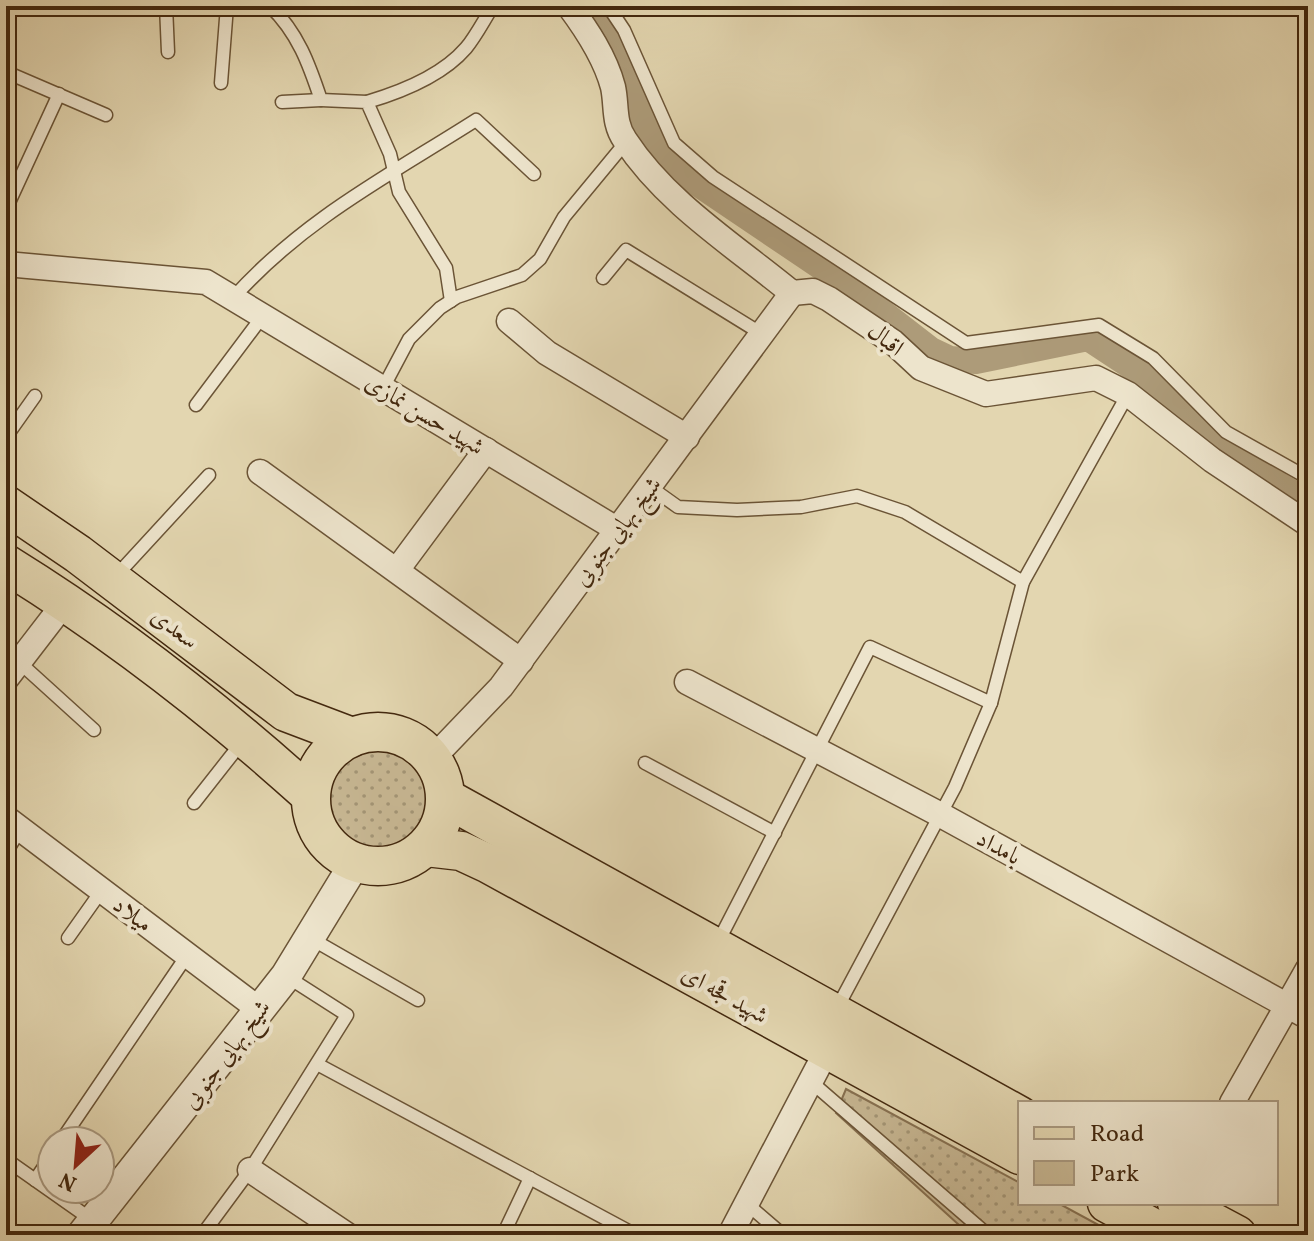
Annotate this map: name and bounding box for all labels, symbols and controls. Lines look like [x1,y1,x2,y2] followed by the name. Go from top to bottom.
[859,315,910,366] street label: اقبال
[358,367,490,465] street label: شهید حسن نمازی
[566,470,673,595] street label: شیخ بهایی جنوبی
[143,600,205,659] street label: سعدی
[969,823,1027,875] street label: بامداد
[105,889,159,942] street label: میلاد
[674,958,774,1034] street label: شهید قجه ای
[175,993,282,1118] street label: شیخ بهایی جنوبی
[1018,1101,1278,1205] legend
[1090,1118,1144,1152] text: Road
[36,1125,116,1205] north arrow
[1090,1158,1139,1192] text: Park
[54,1163,82,1198] text: N

